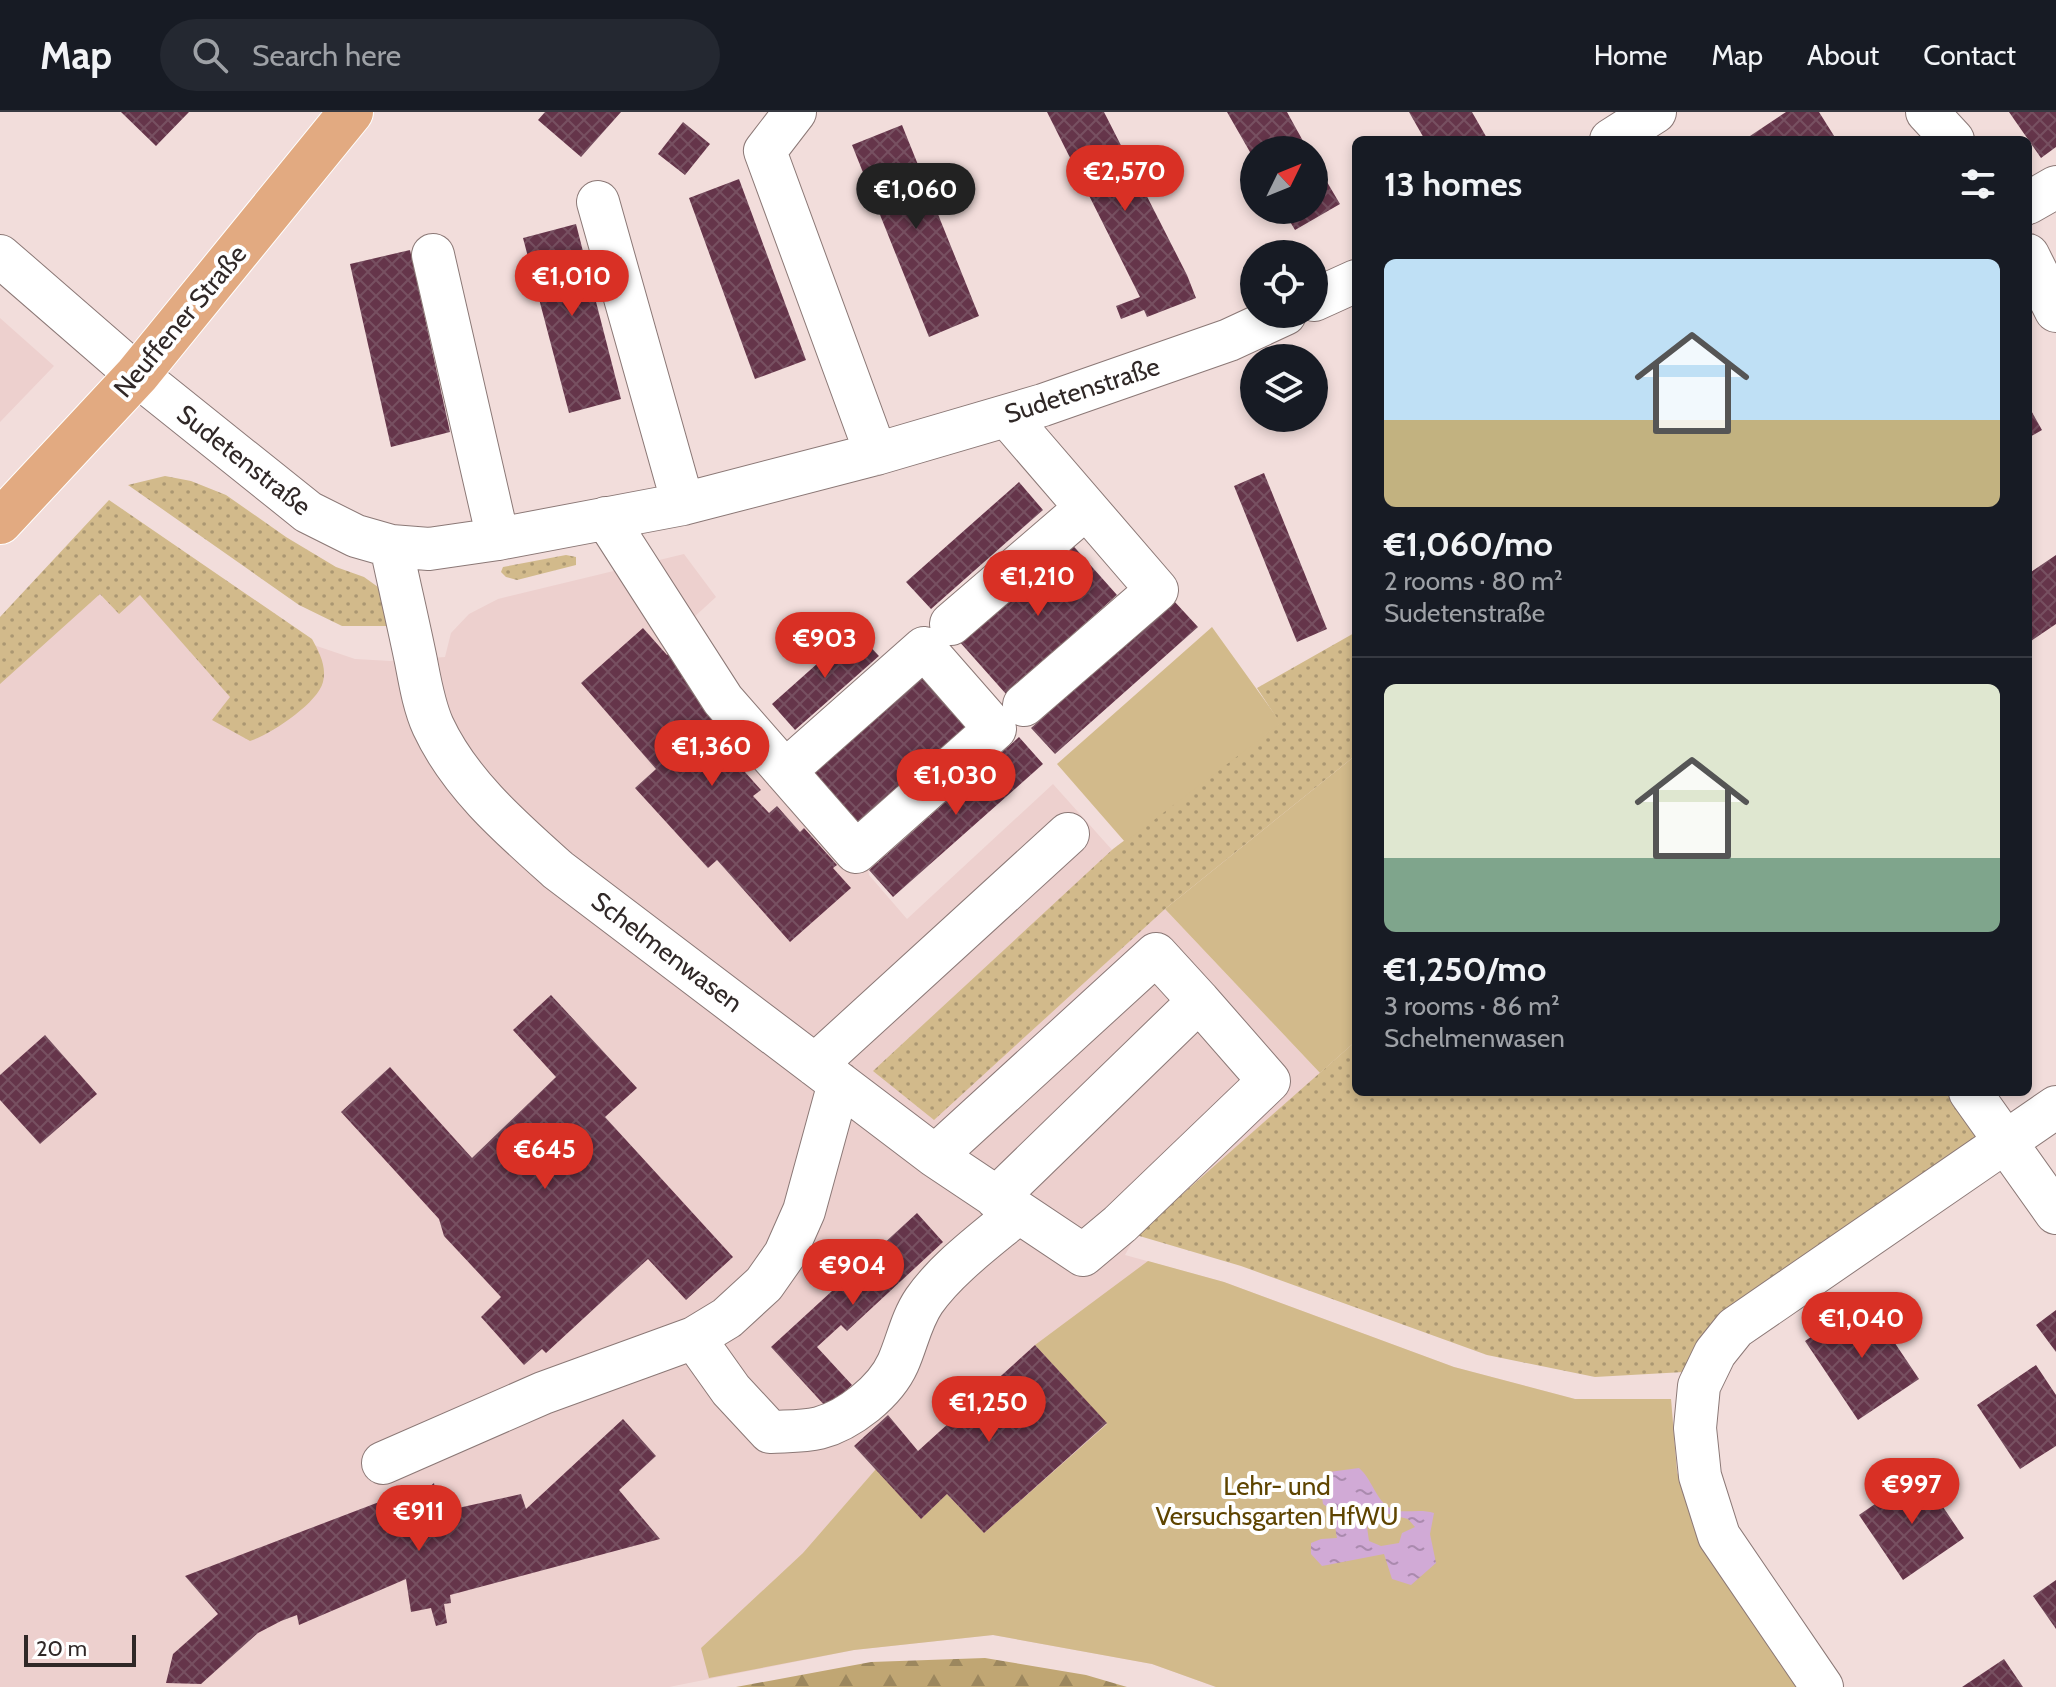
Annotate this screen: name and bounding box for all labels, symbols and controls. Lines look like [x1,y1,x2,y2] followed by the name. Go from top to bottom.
[160,19,720,91] search box
[40,32,112,79] text: Map
[188,33,232,77] icon: search
[252,37,401,74] text: Search here
[1594,38,1667,72] text: Home
[1711,38,1763,72] text: Map
[1807,38,1879,72] text: About
[1923,38,2016,72] text: Contact
[1240,136,1328,224] north arrow
[1240,136,1328,432] map controls
[1060,145,1190,213] pin: €2,570
[1084,155,1166,187] text: €2,570
[1956,162,2000,206] icon: filters
[851,163,981,231] pin: €1,060
[1384,163,1522,205] text: 13 homes
[874,173,958,205] text: €1,060
[107,238,253,404] street label: Neuffener Straße
[1240,240,1328,328] button: locate
[507,250,637,318] pin: €1,010
[533,260,611,292] text: €1,010
[1620,311,1764,455] icon: home
[1240,344,1328,432] button: layers
[1000,350,1164,430] street label: Sudetenstraße
[171,398,317,522] street label: Sudetenstraße
[1384,523,1553,565] text: €1,060/mo
[973,550,1103,618] pin: €1,210
[1001,560,1075,592] text: €1,210
[1384,565,1563,597] text: 2 rooms · 80 m²
[1384,597,1545,629] text: Sudetenstraße
[778,612,872,680] pin: €903
[793,622,857,654] text: €903
[647,720,777,788] pin: €1,360
[672,730,752,762] text: €1,360
[1620,736,1764,880] icon: home
[891,749,1021,817] pin: €1,030
[915,759,997,791] text: €1,030
[585,885,749,1019] street label: Schelmenwasen
[1384,948,1546,990] text: €1,250/mo
[1384,990,1560,1022] text: 3 rooms · 86 m²
[1384,1022,1565,1054] text: Schelmenwasen
[498,1123,592,1191] pin: €645
[514,1133,576,1165] text: €645
[806,1239,900,1307] pin: €904
[820,1249,886,1281] text: €904
[1797,1292,1927,1360] pin: €1,040
[1820,1302,1904,1334] text: €1,040
[924,1376,1054,1444] pin: €1,250
[950,1386,1028,1418] text: €1,250
[1865,1458,1959,1526] pin: €997
[1882,1468,1942,1500] text: €997
[1155,1470,1399,1532] park label: Lehr- und Versuchsgarten HfWU
[372,1485,466,1553] pin: €911
[394,1495,444,1527] text: €911
[24,1631,136,1667] scale bar
[36,1635,87,1662] text: 20 m

